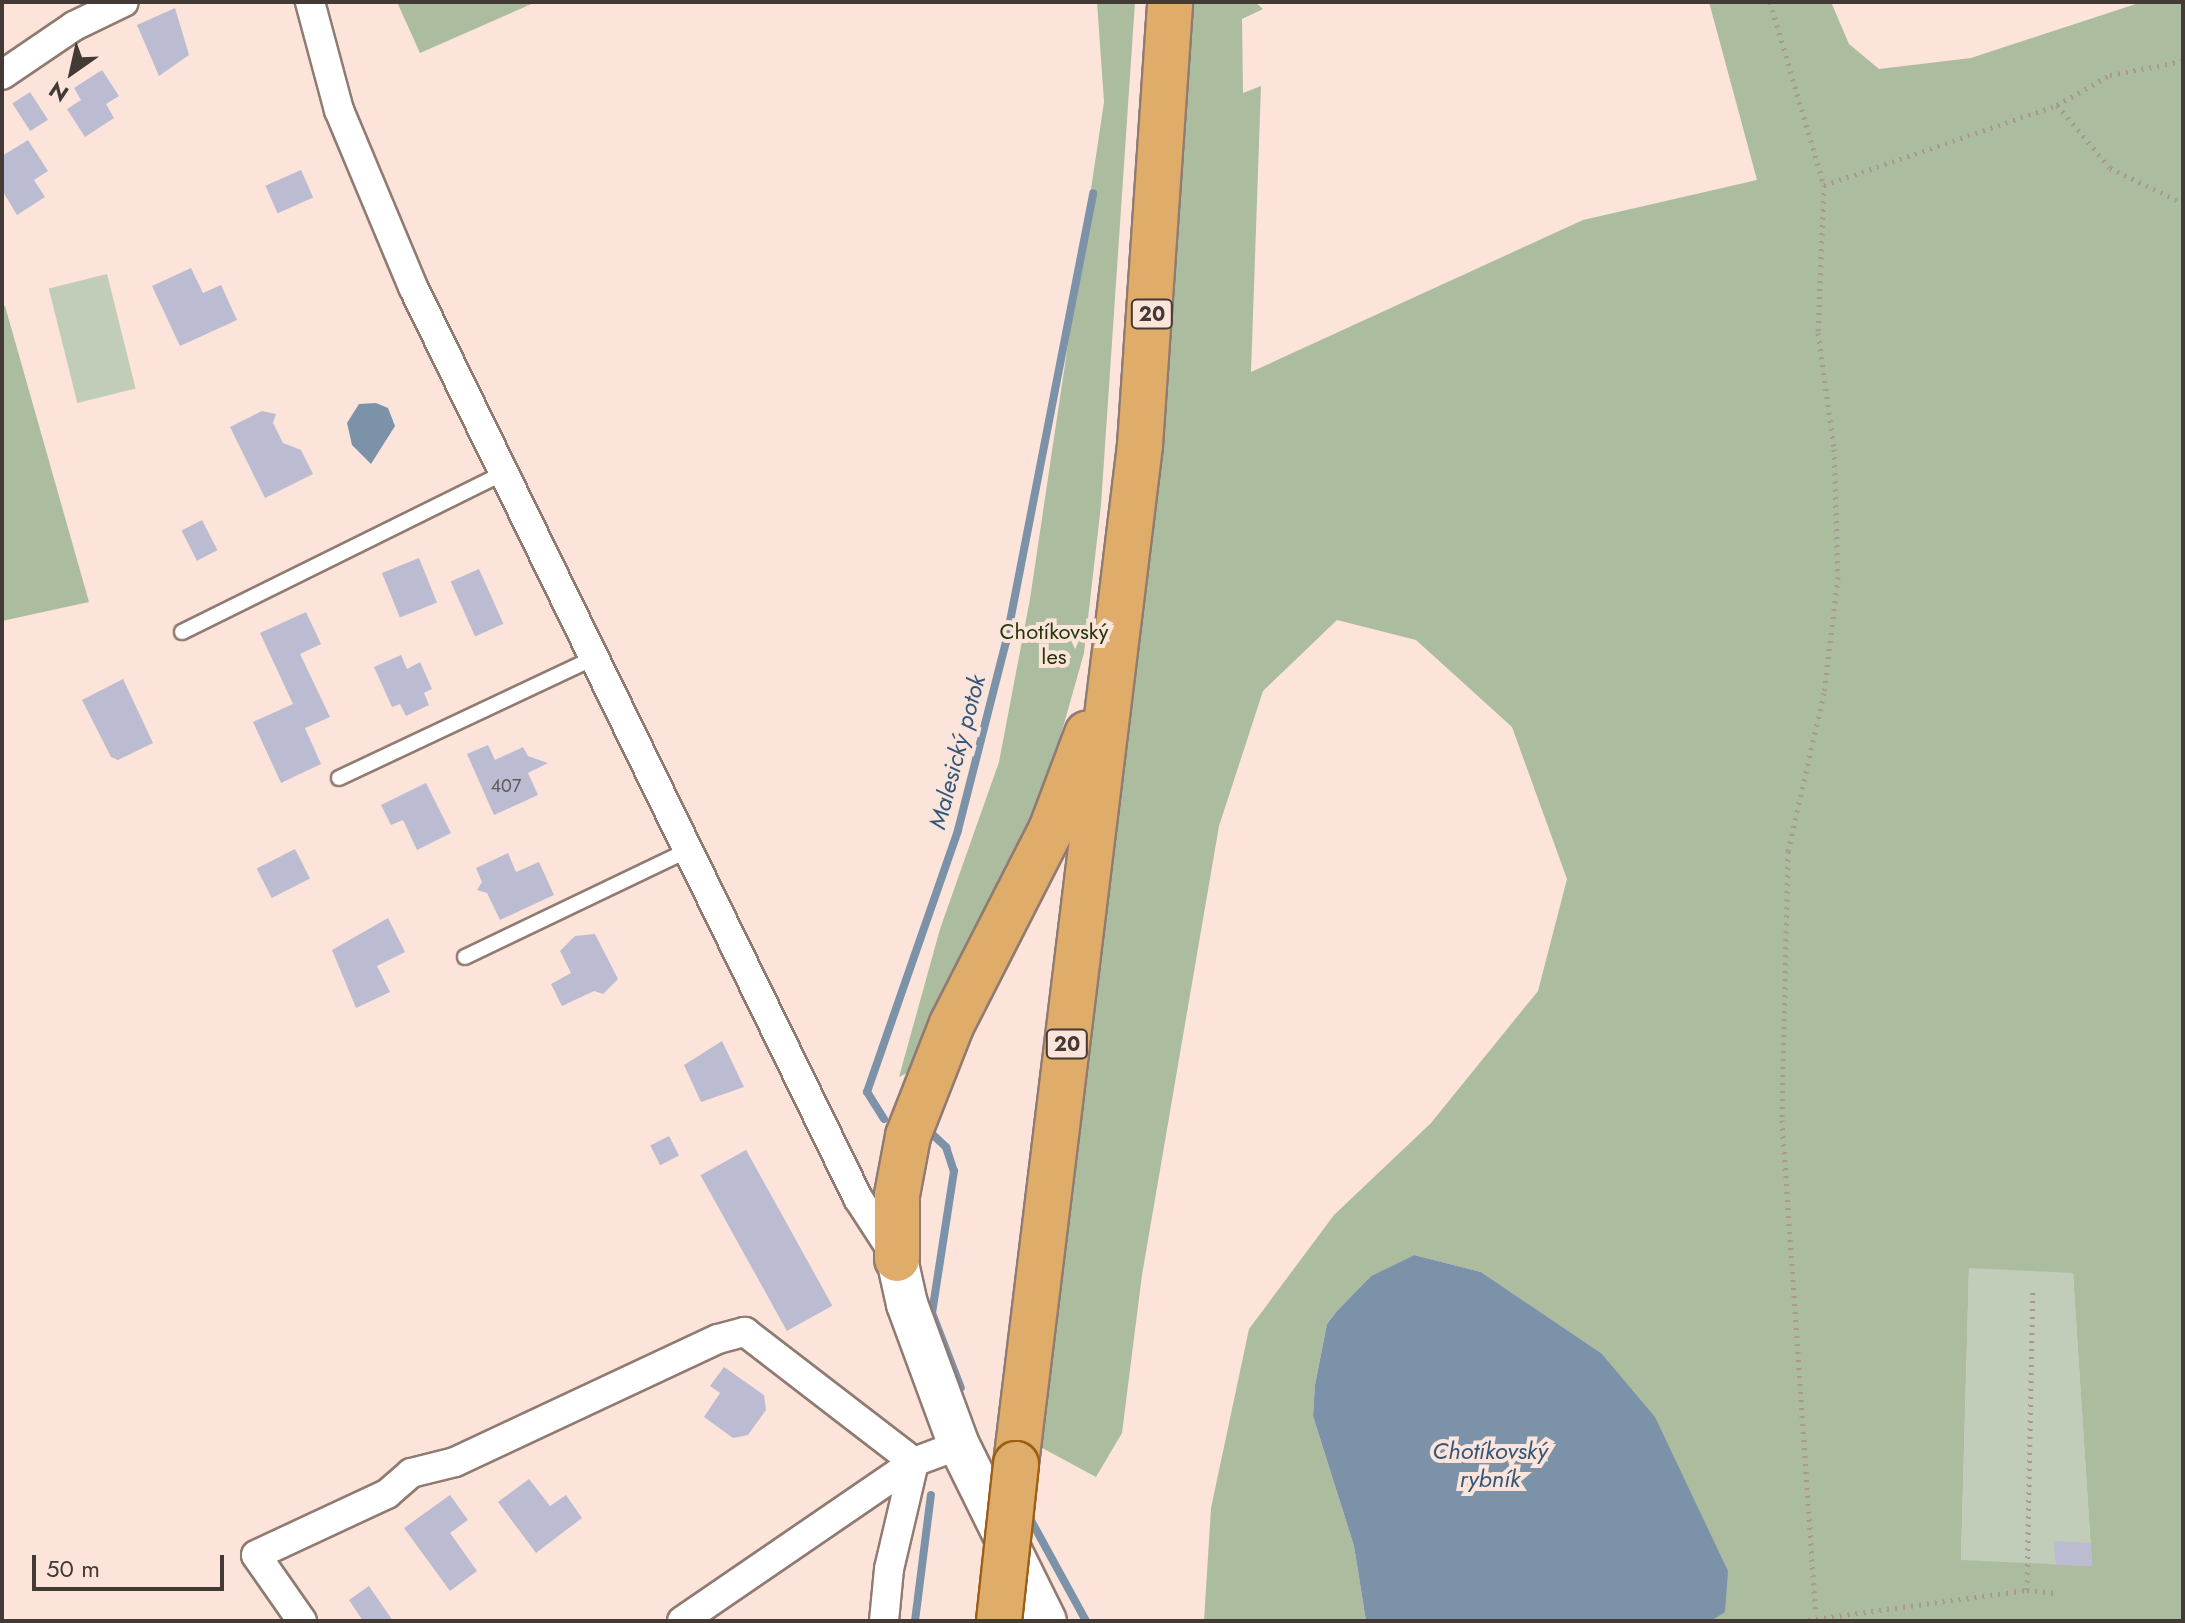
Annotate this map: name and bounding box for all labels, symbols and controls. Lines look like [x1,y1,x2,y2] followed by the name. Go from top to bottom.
[32,32,112,112] north arrow
[42,74,75,110] text: N
[1130,298,1174,330] road number: 20
[1000,618,1108,670] park label: Chotíkovský les
[923,672,991,832] water label: Malesický potok
[491,775,521,797] house number: 407
[1045,1028,1089,1060] road number: 20
[1432,1437,1548,1493] water label: Chotíkovský rybník
[36,1539,228,1589] scale bar
[46,1551,100,1586] text: 50 m

